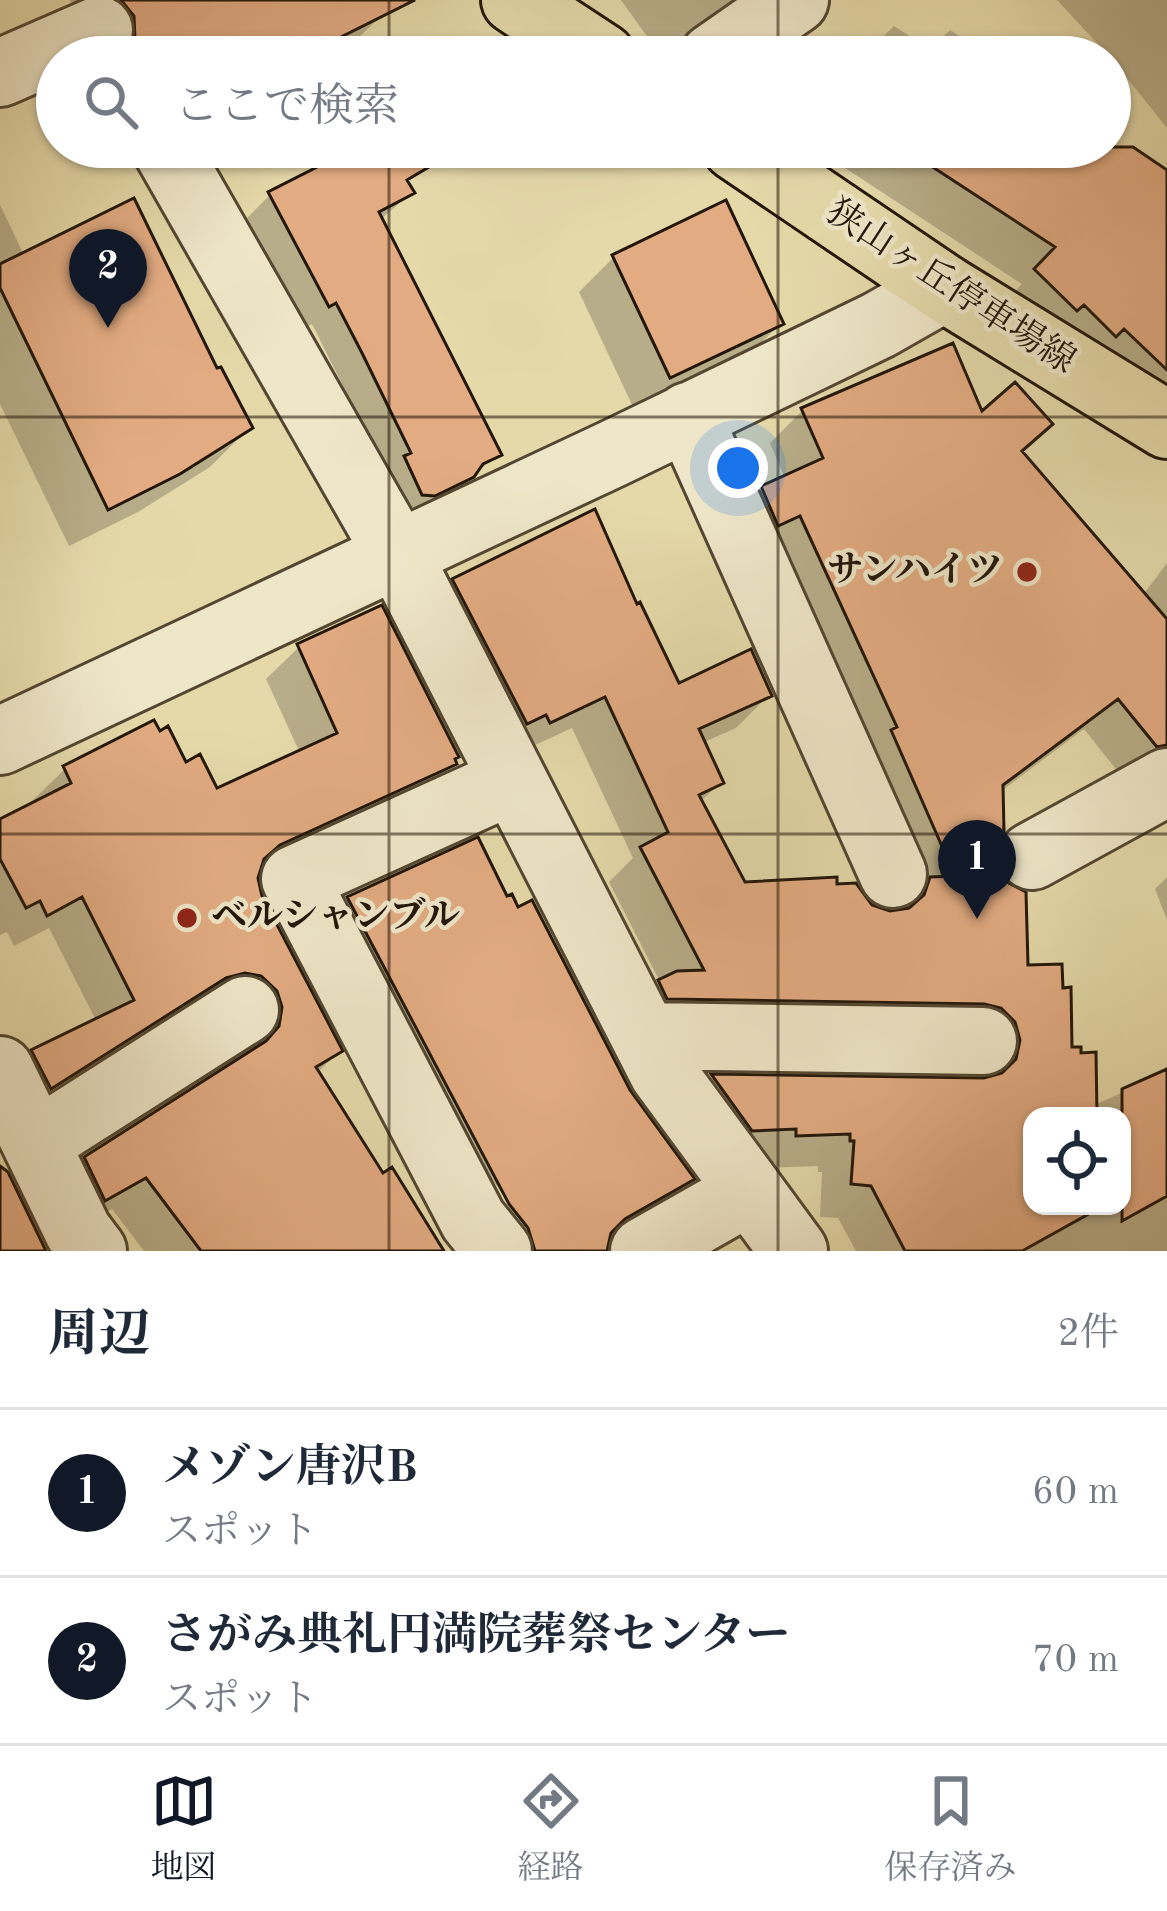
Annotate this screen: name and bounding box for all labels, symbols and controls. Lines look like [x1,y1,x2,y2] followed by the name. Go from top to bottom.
[36,36,1131,168] search box
[78,69,144,135] icon: search
[174,86,399,131] text: ここで検索
[819,191,1083,382] street label: 狭山ヶ丘停車場線
[69,229,147,328] pin: 2
[708,438,768,498] your location
[827,552,1003,590] place label: サンハイツ
[1014,559,1040,585] marker: サンハイツ
[938,820,1016,919] pin: 1
[211,896,460,936] place label: ベルシャンブル
[174,905,200,931] marker: ベルシャンブル
[1023,1107,1131,1215] map controls
[1023,1107,1131,1215] button: locate
[48,1311,150,1362] text: 周辺
[1057,1315,1119,1354] text: 2件
[162,1447,418,1492] text: メゾン唐沢B
[76,1473,98,1512] text: 1
[1032,1473,1119,1512] text: 60 m
[162,1513,318,1552] text: スポット
[162,1615,790,1660] text: さがみ典礼円満院葬祭センター
[76,1641,98,1680] text: 2
[1032,1641,1119,1680] text: 70 m
[162,1681,318,1720] text: スポット
[151,1768,217,1890] tab: 地図
[518,1768,584,1890] tab: 経路
[885,1768,1017,1890] tab: 保存済み

